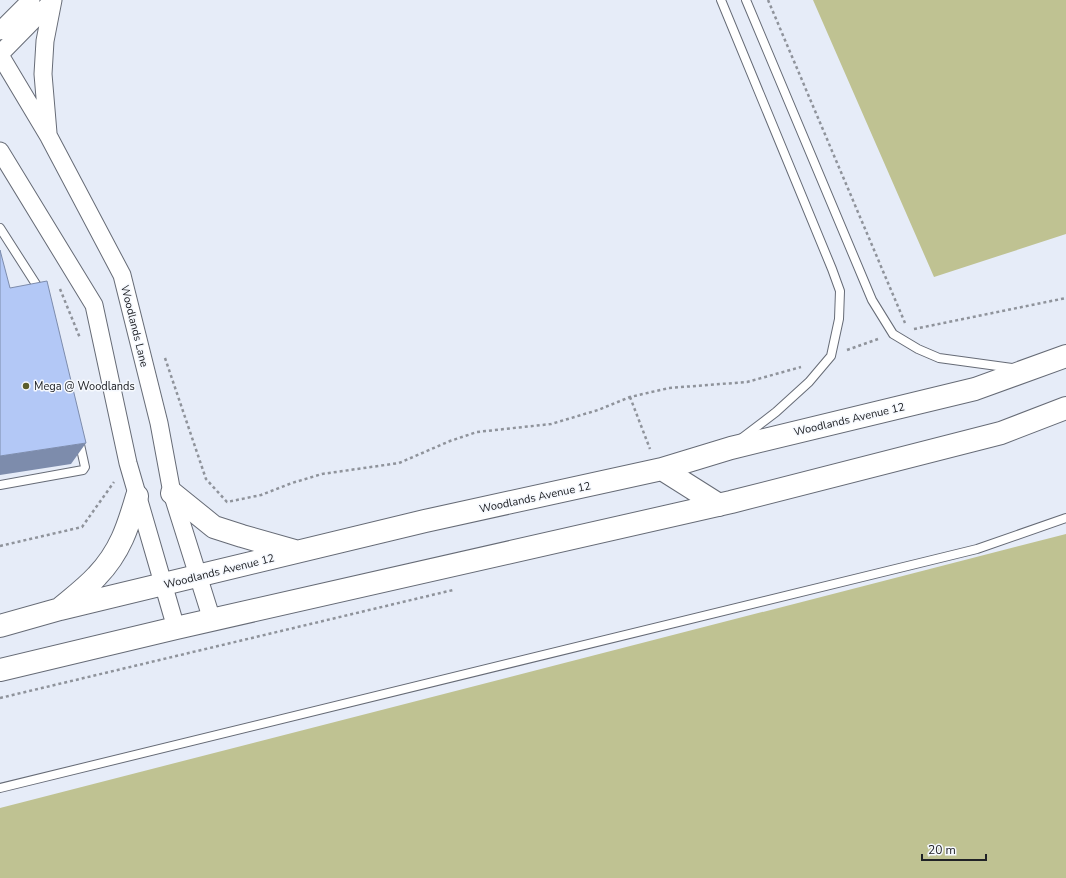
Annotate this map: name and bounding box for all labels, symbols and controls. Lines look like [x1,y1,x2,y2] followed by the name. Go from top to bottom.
[117,284,152,369] street label: Woodlands Lane
[34,379,135,394] place label: Mega @ Woodlands
[21,381,31,391] marker: Mega @ Woodlands
[792,399,906,440] street label: Woodlands Avenue 12
[478,478,592,517] street label: Woodlands Avenue 12
[162,550,276,592] street label: Woodlands Avenue 12
[922,836,986,862] scale bar
[928,842,956,858] text: 20 m

